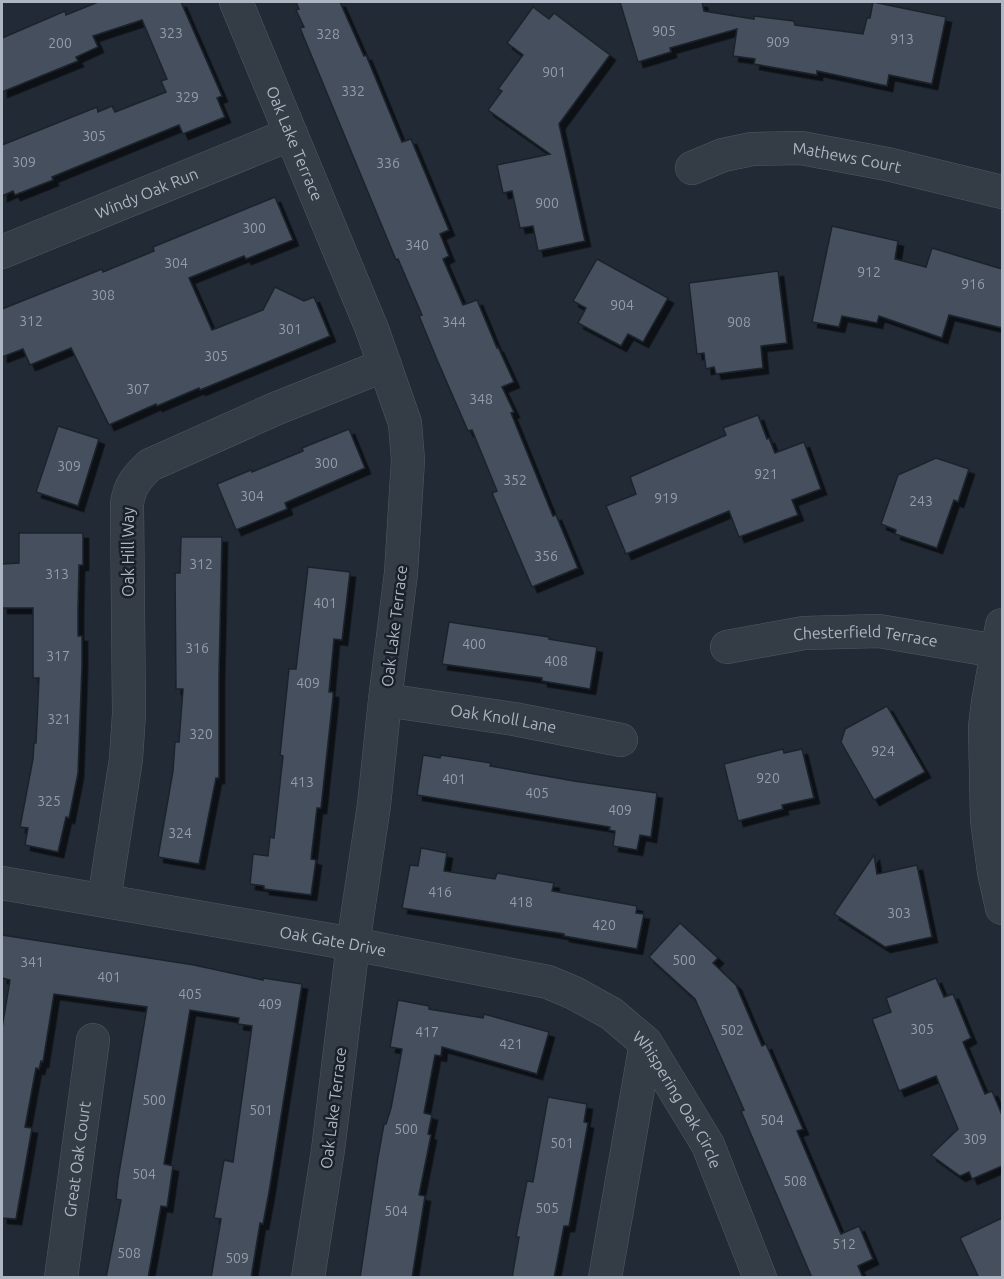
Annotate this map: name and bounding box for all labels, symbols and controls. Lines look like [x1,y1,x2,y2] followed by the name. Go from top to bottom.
[652,23,676,39] house number: 905
[159,25,183,41] house number: 323
[316,26,340,42] house number: 328
[890,31,914,47] house number: 913
[766,34,790,50] house number: 909
[48,35,72,51] house number: 200
[542,64,566,80] house number: 901
[263,83,327,203] street label: Oak Lake Terrace
[341,83,365,99] house number: 332
[175,89,199,105] house number: 329
[82,128,106,144] house number: 305
[793,139,904,176] street label: Mathews Court
[12,154,36,170] house number: 309
[376,155,400,171] house number: 336
[92,164,201,222] street label: Windy Oak Run
[535,195,559,211] house number: 900
[242,220,266,236] house number: 300
[405,237,429,253] house number: 340
[164,255,188,271] house number: 304
[857,264,881,280] house number: 912
[961,276,985,292] house number: 916
[91,287,115,303] house number: 308
[610,297,634,313] house number: 904
[19,313,43,329] house number: 312
[442,314,466,330] house number: 344
[727,314,751,330] house number: 908
[278,321,302,337] house number: 301
[204,348,228,364] house number: 305
[126,381,150,397] house number: 307
[469,391,493,407] house number: 348
[314,455,338,471] house number: 300
[57,458,81,474] house number: 309
[754,466,778,482] house number: 921
[503,472,527,488] house number: 352
[240,488,264,504] house number: 304
[654,490,678,506] house number: 919
[909,493,933,509] house number: 243
[119,507,137,597] street label: Oak Hill Way
[534,548,558,564] house number: 356
[189,556,213,572] house number: 312
[378,564,410,688] street label: Oak Lake Terrace
[45,566,69,582] house number: 313
[313,595,337,611] house number: 401
[791,622,939,650] street label: Chesterfield Terrace
[462,636,486,652] house number: 400
[185,640,209,656] house number: 316
[46,648,70,664] house number: 317
[544,653,568,669] house number: 408
[296,675,320,691] house number: 409
[449,701,558,736] street label: Oak Knoll Lane
[47,711,71,727] house number: 321
[189,726,213,742] house number: 320
[871,743,895,759] house number: 924
[756,770,780,786] house number: 920
[442,771,466,787] house number: 401
[290,774,314,790] house number: 413
[525,785,549,801] house number: 405
[37,793,61,809] house number: 325
[608,802,632,818] house number: 409
[168,825,192,841] house number: 324
[428,884,452,900] house number: 416
[509,894,533,910] house number: 418
[887,905,911,921] house number: 303
[592,917,616,933] house number: 420
[278,922,388,959] street label: Oak Gate Drive
[672,952,696,968] house number: 500
[20,954,44,970] house number: 341
[97,969,121,985] house number: 401
[178,986,202,1002] house number: 405
[258,996,282,1012] house number: 409
[910,1021,934,1037] house number: 305
[720,1022,744,1038] house number: 502
[415,1024,439,1040] house number: 417
[629,1027,725,1171] street label: Whispering Oak Circle
[499,1036,523,1052] house number: 421
[317,1046,349,1170] street label: Oak Lake Terrace
[142,1092,166,1108] house number: 500
[60,1099,94,1218] street label: Great Oak Court
[249,1102,273,1118] house number: 501
[760,1112,784,1128] house number: 504
[394,1121,418,1137] house number: 500
[963,1131,987,1147] house number: 309
[550,1135,574,1151] house number: 501
[132,1166,156,1182] house number: 504
[783,1173,807,1189] house number: 508
[535,1200,559,1216] house number: 505
[384,1203,408,1219] house number: 504
[832,1236,856,1252] house number: 512
[117,1245,141,1261] house number: 508
[225,1250,249,1266] house number: 509

